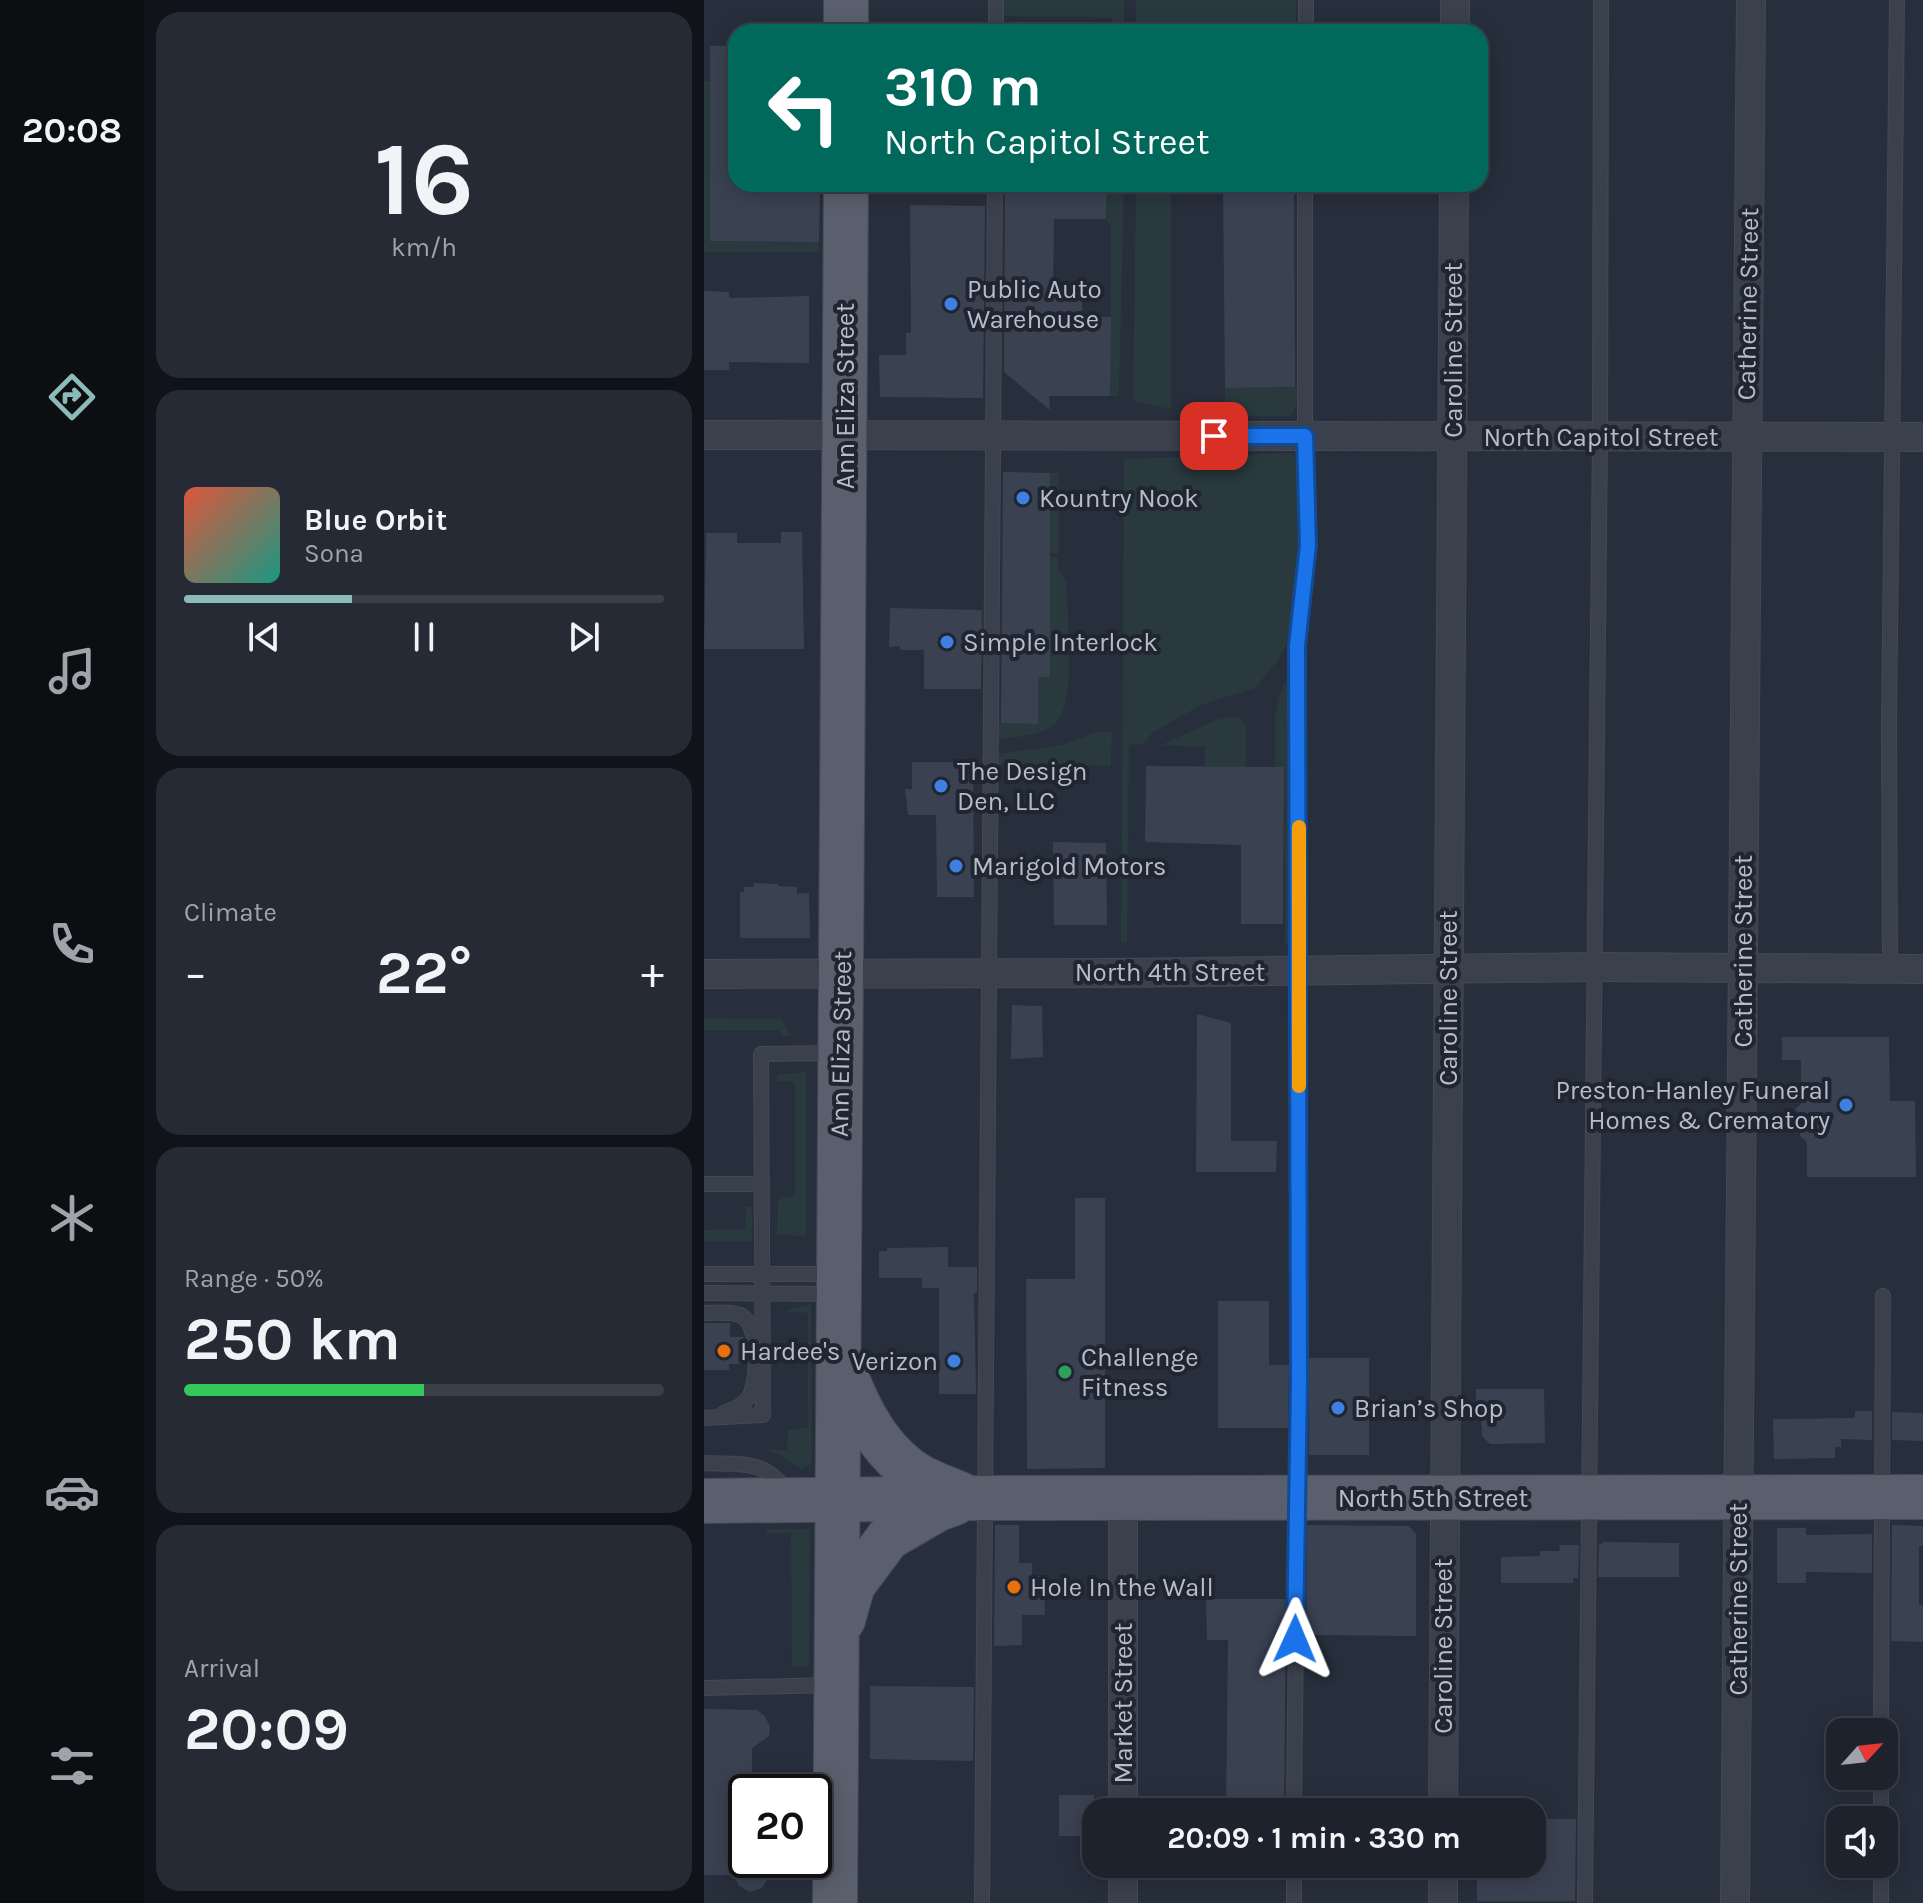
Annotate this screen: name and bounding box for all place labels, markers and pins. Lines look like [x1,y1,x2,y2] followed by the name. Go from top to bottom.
[967,274,1102,335] place label: Public Auto Warehouse
[942,295,960,313] marker: Public Auto Warehouse
[1180,402,1248,470] pin
[1039,483,1199,514] place label: Kountry Nook
[1014,489,1032,507] marker: Kountry Nook
[963,627,1158,658] place label: Simple Interlock
[938,633,956,651] marker: Simple Interlock
[957,756,1088,817] place label: The Design Den, LLC
[932,777,950,795] marker: The Design Den, LLC
[972,851,1167,882] place label: Marigold Motors
[947,857,965,875] marker: Marigold Motors
[1555,1075,1830,1136] place label: Preston-Hanley Funeral Homes & Crematory
[1837,1096,1855,1114] marker: Preston-Hanley Funeral Homes & Crematory
[740,1336,840,1367] place label: Hardee's
[715,1342,733,1360] marker: Hardee's
[1081,1342,1199,1403] place label: Challenge Fitness
[851,1346,938,1377] place label: Verizon
[945,1352,963,1370] marker: Verizon
[1056,1363,1074,1381] marker: Challenge Fitness
[1354,1393,1504,1424] place label: Brian’s Shop
[1329,1399,1347,1417] marker: Brian’s Shop
[1030,1572,1214,1603] place label: Hole In the Wall
[1005,1578,1023,1596] marker: Hole In the Wall

